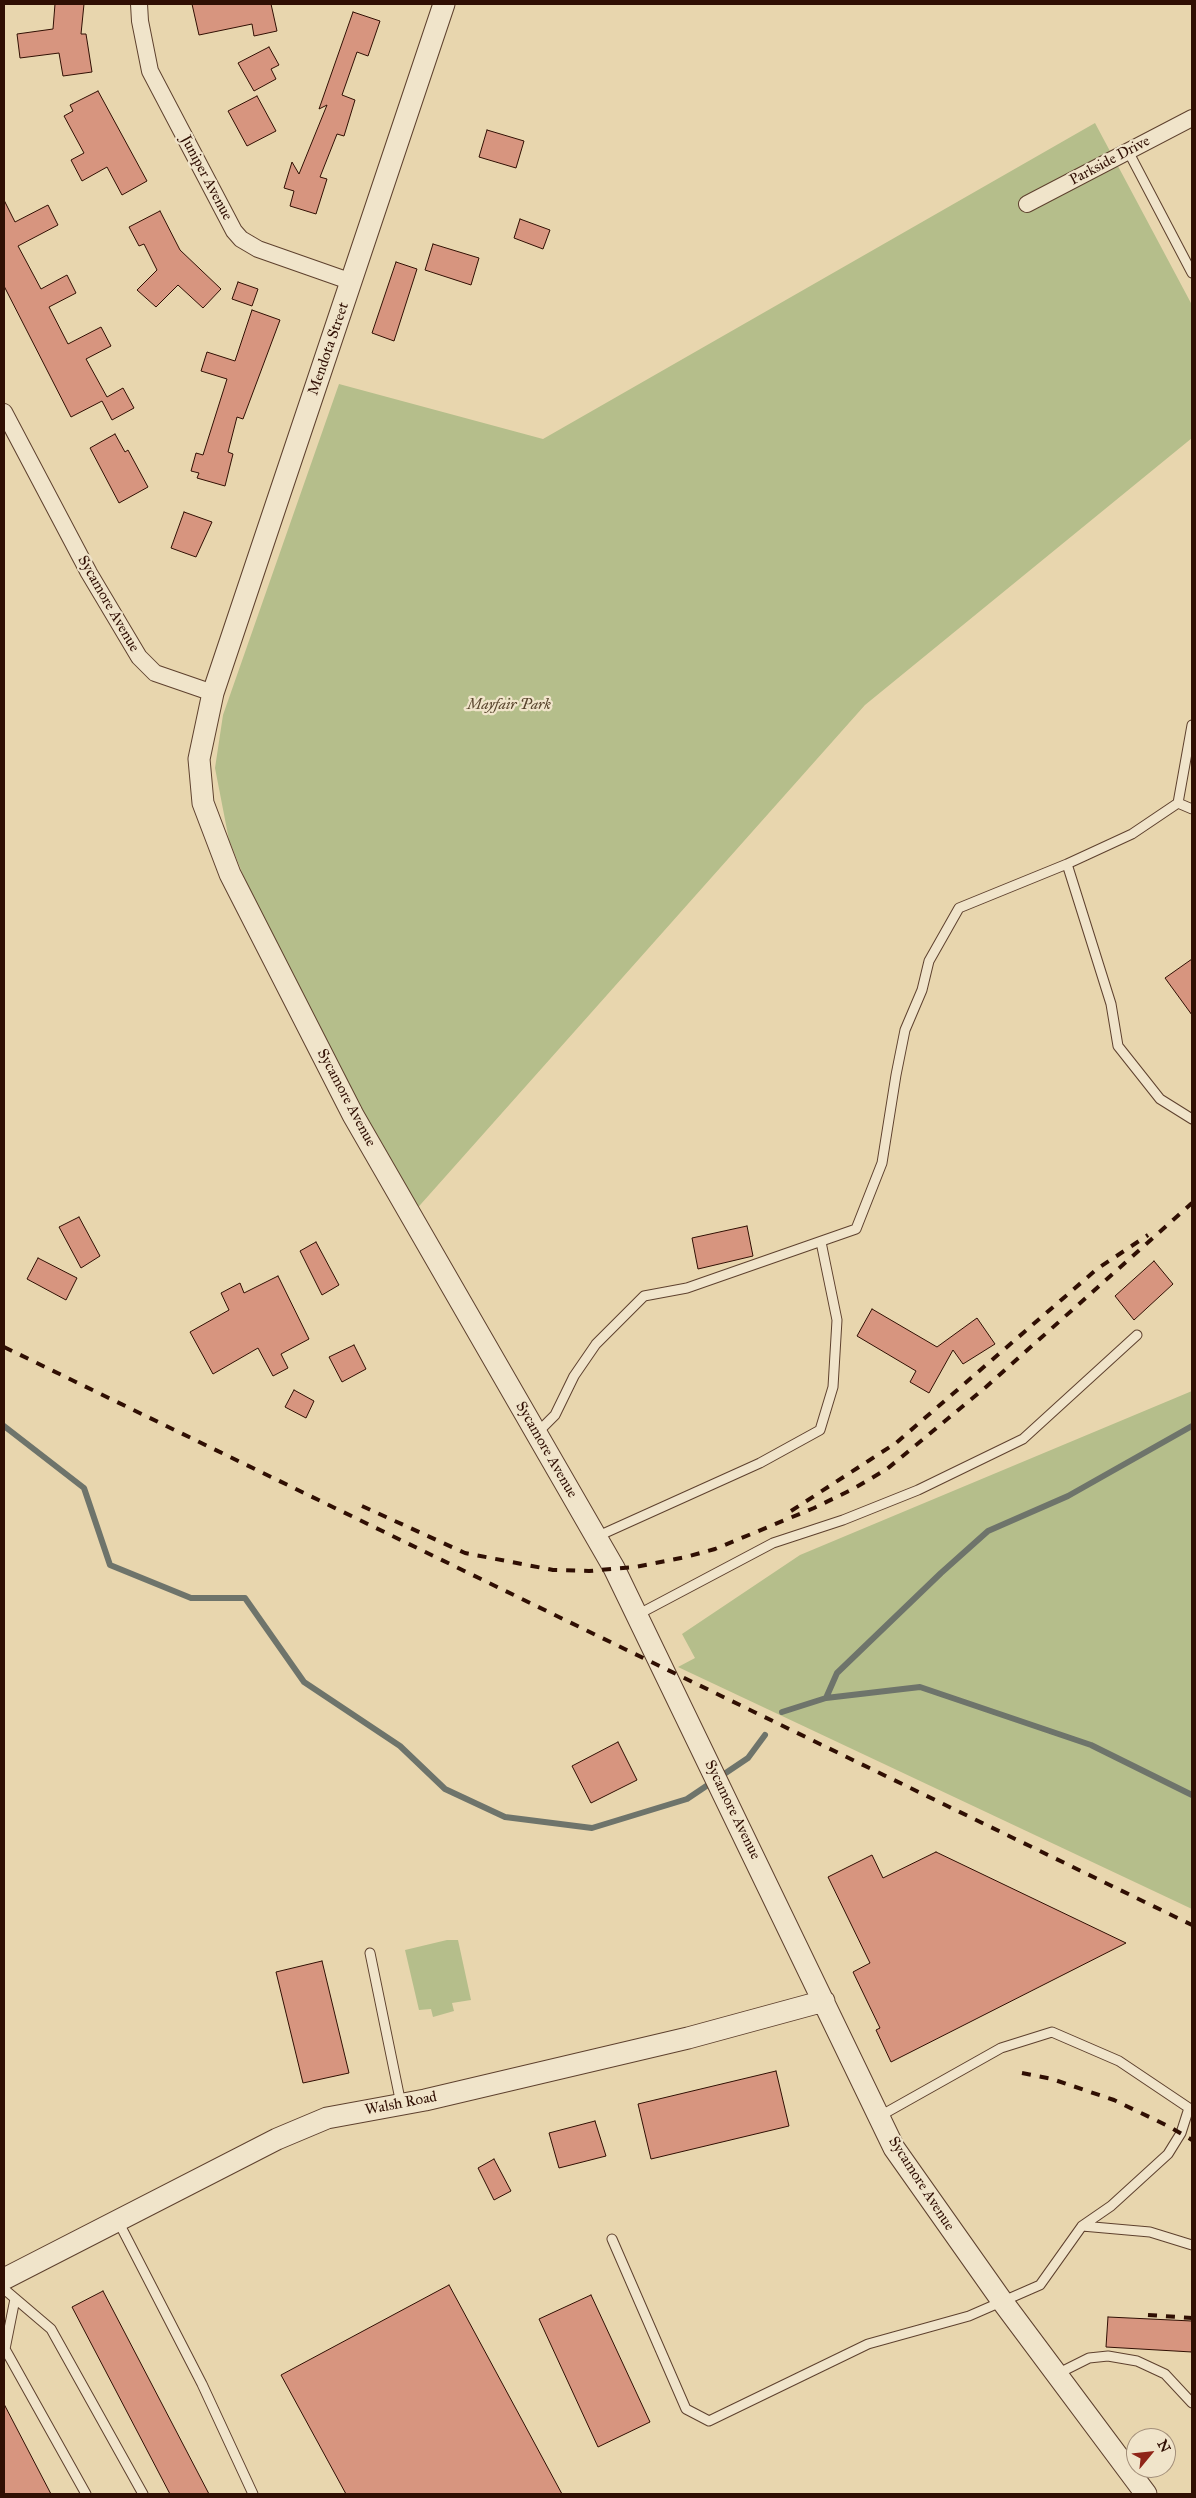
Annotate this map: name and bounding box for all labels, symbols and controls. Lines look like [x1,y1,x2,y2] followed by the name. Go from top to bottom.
[176,132,236,224] street label: Juniper Avenue
[1067,132,1153,190] street label: Parkside Drive
[305,300,353,398] street label: Mendota Street
[73,553,143,655] street label: Sycamore Avenue
[467,696,551,714] park label: Mayfair Park
[313,1046,379,1150] street label: Sycamore Avenue
[511,1399,581,1501] street label: Sycamore Avenue
[700,1757,764,1863] street label: Sycamore Avenue
[363,2088,439,2120] street label: Walsh Road
[884,2134,958,2234] street label: Sycamore Avenue
[1126,2428,1176,2478] north arrow
[1154,2437,1174,2455] text: N

